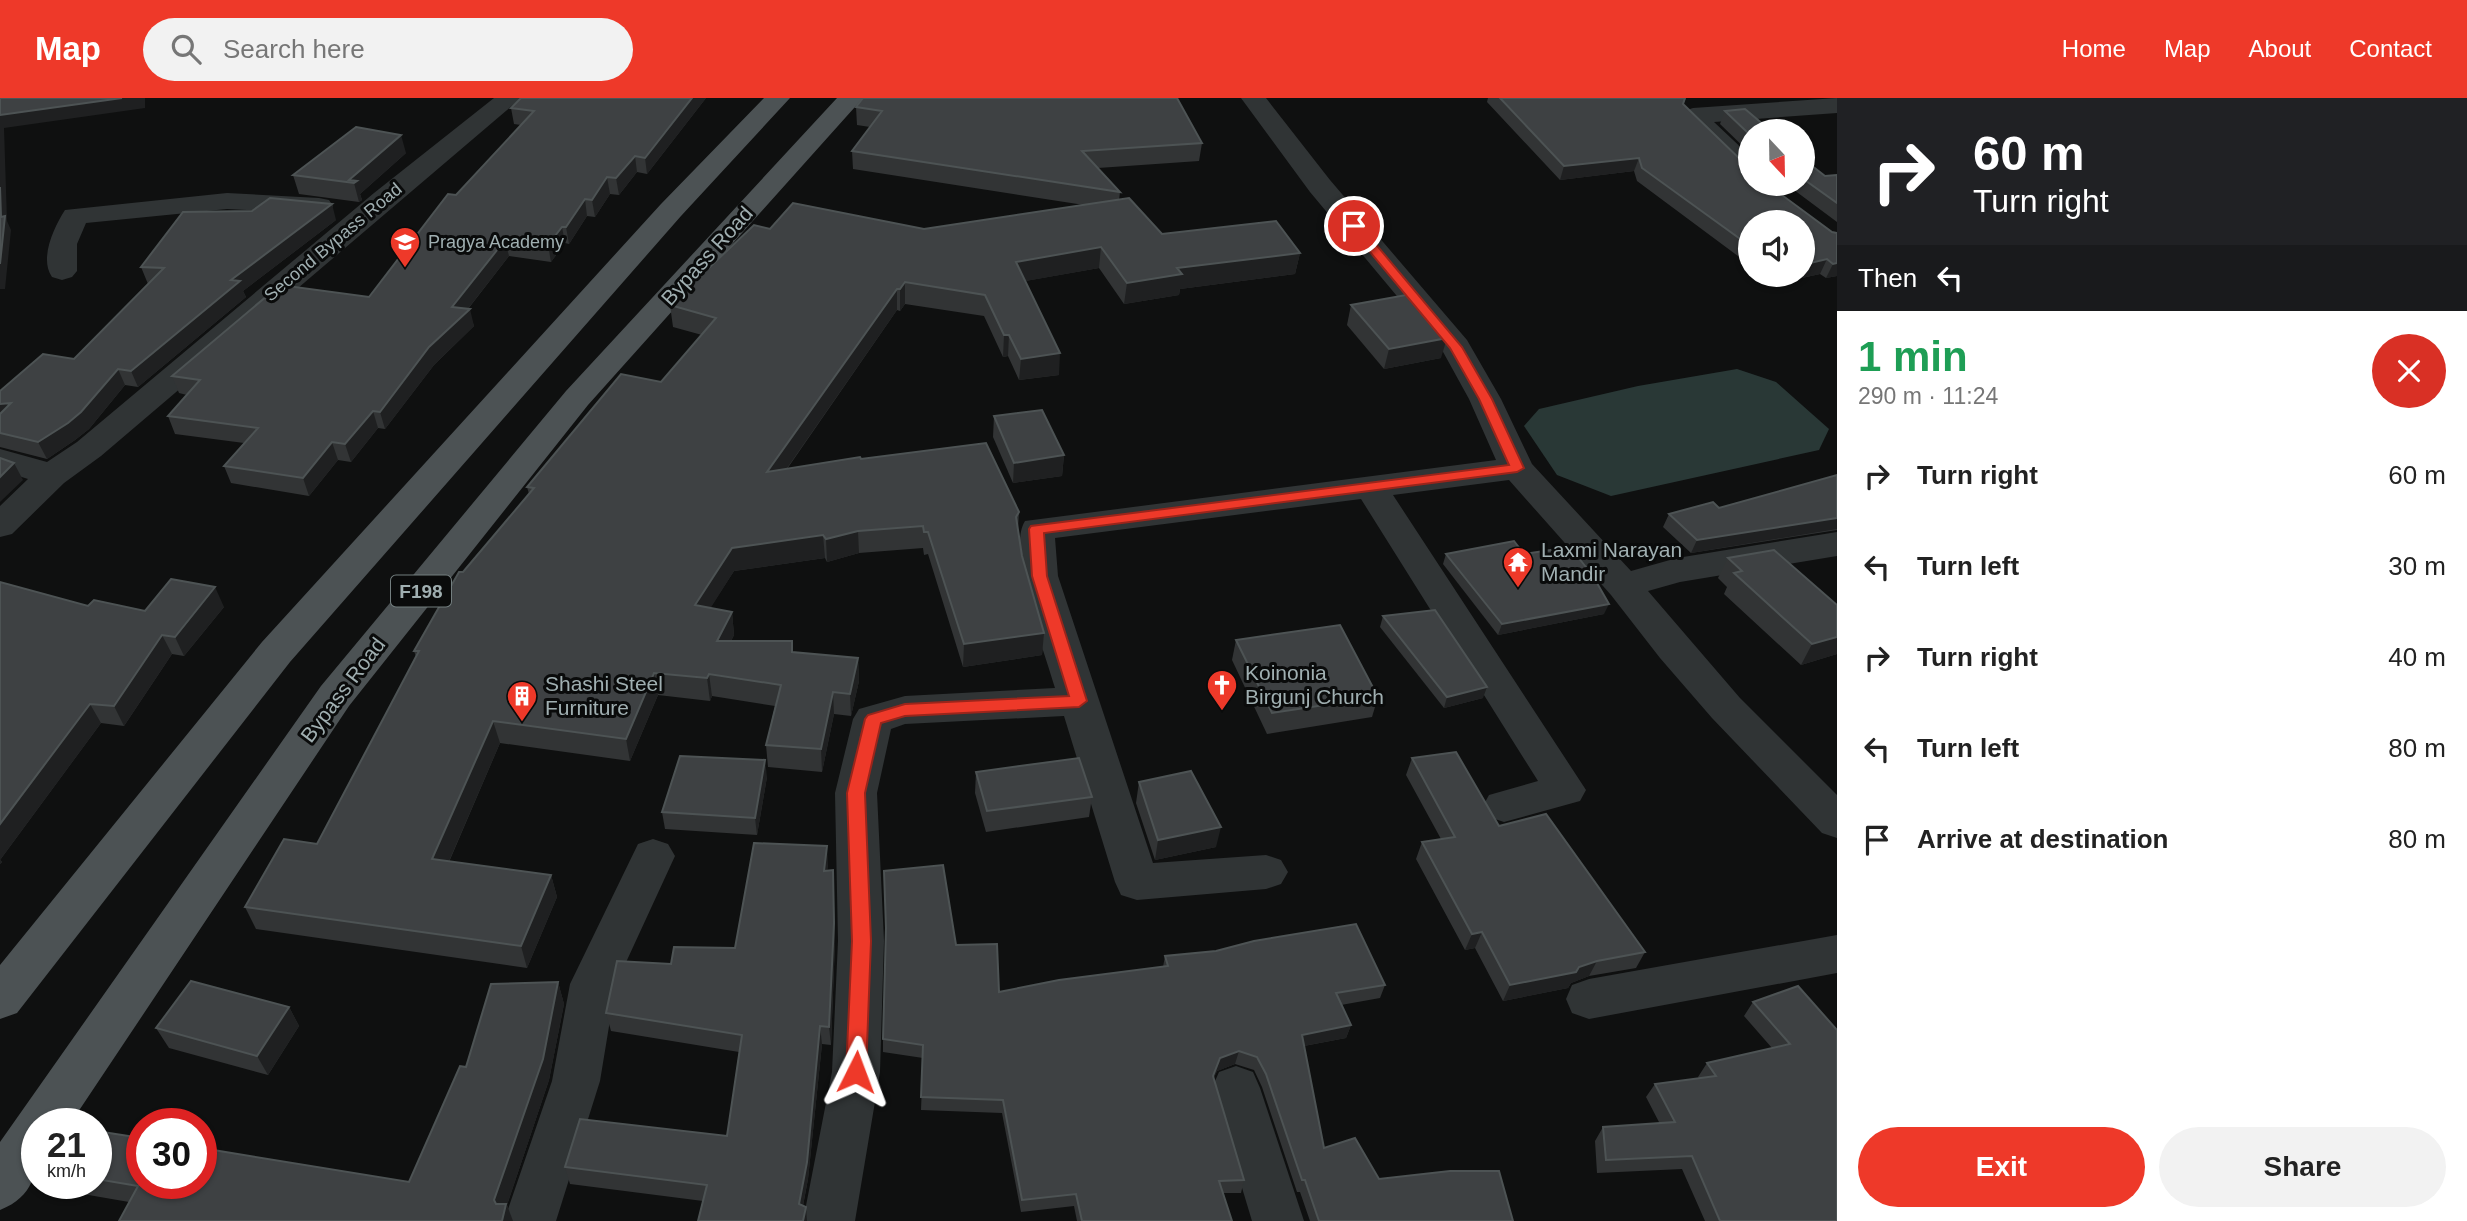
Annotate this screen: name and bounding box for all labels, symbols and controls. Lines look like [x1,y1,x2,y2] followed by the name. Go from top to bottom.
[143,18,633,81] search box
[35,30,101,67] text: Map
[167,30,205,68] icon: search
[223,34,365,64] text: Search here
[2062,35,2126,62] text: Home
[2164,35,2211,62] text: Map
[2249,35,2311,62] text: About
[2349,35,2432,62] text: Contact
[1738,119,1815,196] north arrow
[1738,119,1815,287] map controls
[1858,126,1949,217] icon: right
[1973,126,2085,180] text: 60 m
[260,179,406,305] street label: Second Bypass Road
[1973,183,2109,219] text: Turn right
[1324,196,1384,256] pin
[656,202,757,310] street label: Bypass Road
[1335,207,1373,245] icon: arrive
[1738,210,1815,287] button: sound
[388,225,422,269] school or university icon: Pragya Academy
[428,232,564,252] place label: Pragya Academy
[1931,259,1969,297] icon: left
[1858,263,1917,293] text: Then
[1858,333,1968,380] text: 1 min
[2372,334,2446,408] button: close
[1858,383,1998,409] text: 290 m · 11:24
[1858,457,1896,495] icon: right
[1917,460,2038,490] text: Turn right
[2388,460,2446,490] text: 60 m
[1541,538,1682,585] place label: Laxmi Narayan Mandir
[1501,545,1535,589] temple icon: Laxmi Narayan Mandir
[1858,548,1896,586] icon: left
[1917,551,2019,581] text: Turn left
[2388,551,2446,581] text: 30 m
[391,576,451,606] road number: F198
[296,633,389,746] street label: Bypass Road
[1858,639,1896,677] icon: right
[1917,642,2038,672] text: Turn right
[2388,642,2446,672] text: 40 m
[1245,661,1384,708] place label: Koinonia Birgunj Church
[1205,668,1239,712] church icon: Koinonia Birgunj Church
[545,672,663,719] place label: Shashi Steel Furniture
[505,679,539,723] building icon: Shashi Steel Furniture
[1858,730,1896,768] icon: left
[1917,733,2019,763] text: Turn left
[2388,733,2446,763] text: 80 m
[1858,821,1896,859] icon: arrive
[1917,824,2168,854] text: Arrive at destination
[2388,824,2446,854] text: 80 m
[819,1035,893,1109] position arrow
[126,1108,217,1199] speed limit sign: 30
[47,1125,86,1164] text: 21
[1858,1127,2145,1207] button: Exit
[2159,1127,2446,1207] button: Share
[47,1161,86,1181] text: km/h

